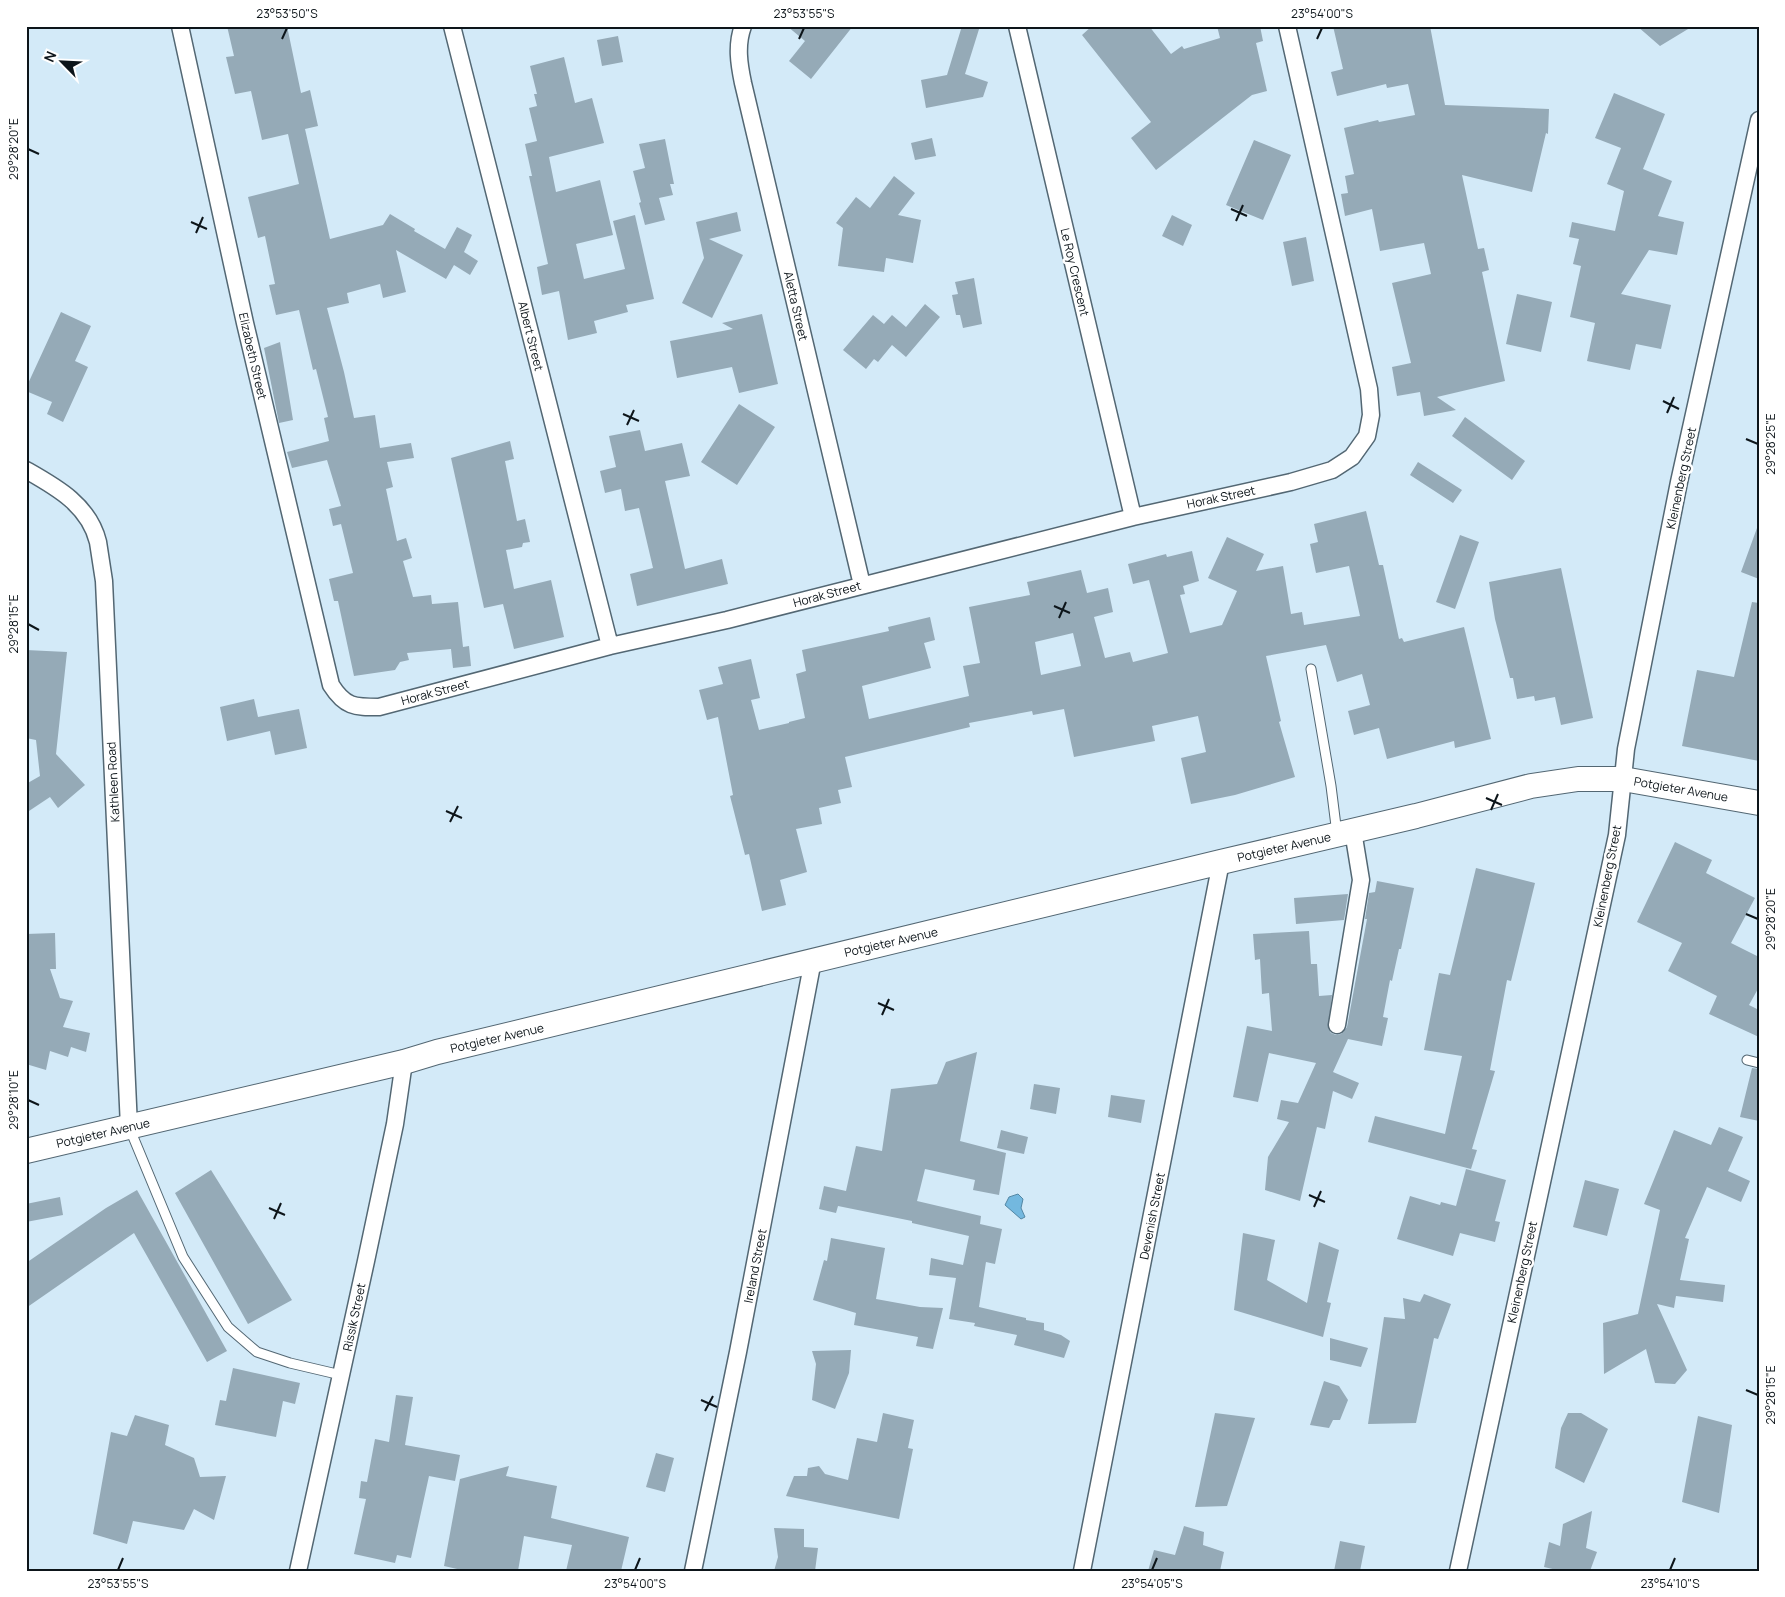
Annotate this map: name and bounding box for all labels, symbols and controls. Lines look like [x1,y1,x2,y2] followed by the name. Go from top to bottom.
[256,5,318,22] text: 23°53'50"S
[774,5,834,22] text: 23°53'55"S
[1291,5,1353,22] text: 23°54'00"S
[38,38,88,88] north arrow
[39,48,60,65] text: N
[5,118,22,180] text: 29°28'20"E
[1057,226,1093,318] street label: Le Roy Crescent
[780,270,812,343] street label: Aletta Street
[514,299,548,373] street label: Albert Street
[235,311,271,401] street label: Elizabeth Street
[1762,413,1779,475] text: 29°28'25"E
[1662,425,1700,531] street label: Kleinenberg Street
[1185,481,1257,513] street label: Horak Street
[791,577,863,611] street label: Horak Street
[5,594,22,654] text: 29°28'15"E
[399,675,471,709] street label: Horak Street
[102,741,124,823] street label: Kathleen Road
[1633,772,1729,806] street label: Potgieter Avenue
[1589,823,1625,929] street label: Kleinenberg Street
[1236,828,1332,866] street label: Potgieter Avenue
[1762,888,1779,950] text: 29°28'20"E
[843,923,939,961] street label: Potgieter Avenue
[449,1019,545,1057] street label: Potgieter Avenue
[5,1070,22,1130] text: 29°28'10"E
[55,1114,151,1152] street label: Potgieter Avenue
[1135,1171,1169,1261] street label: Devenish Street
[1503,1219,1541,1325] street label: Kleinenberg Street
[739,1227,771,1305] street label: Ireland Street
[338,1281,370,1353] street label: Rissik Street
[1762,1365,1779,1425] text: 29°28'15"E
[88,1575,148,1592] text: 23°53'55"S
[604,1575,666,1592] text: 23°54'00"S
[1121,1575,1183,1592] text: 23°54'05"S
[1640,1575,1700,1592] text: 23°54'10"S

